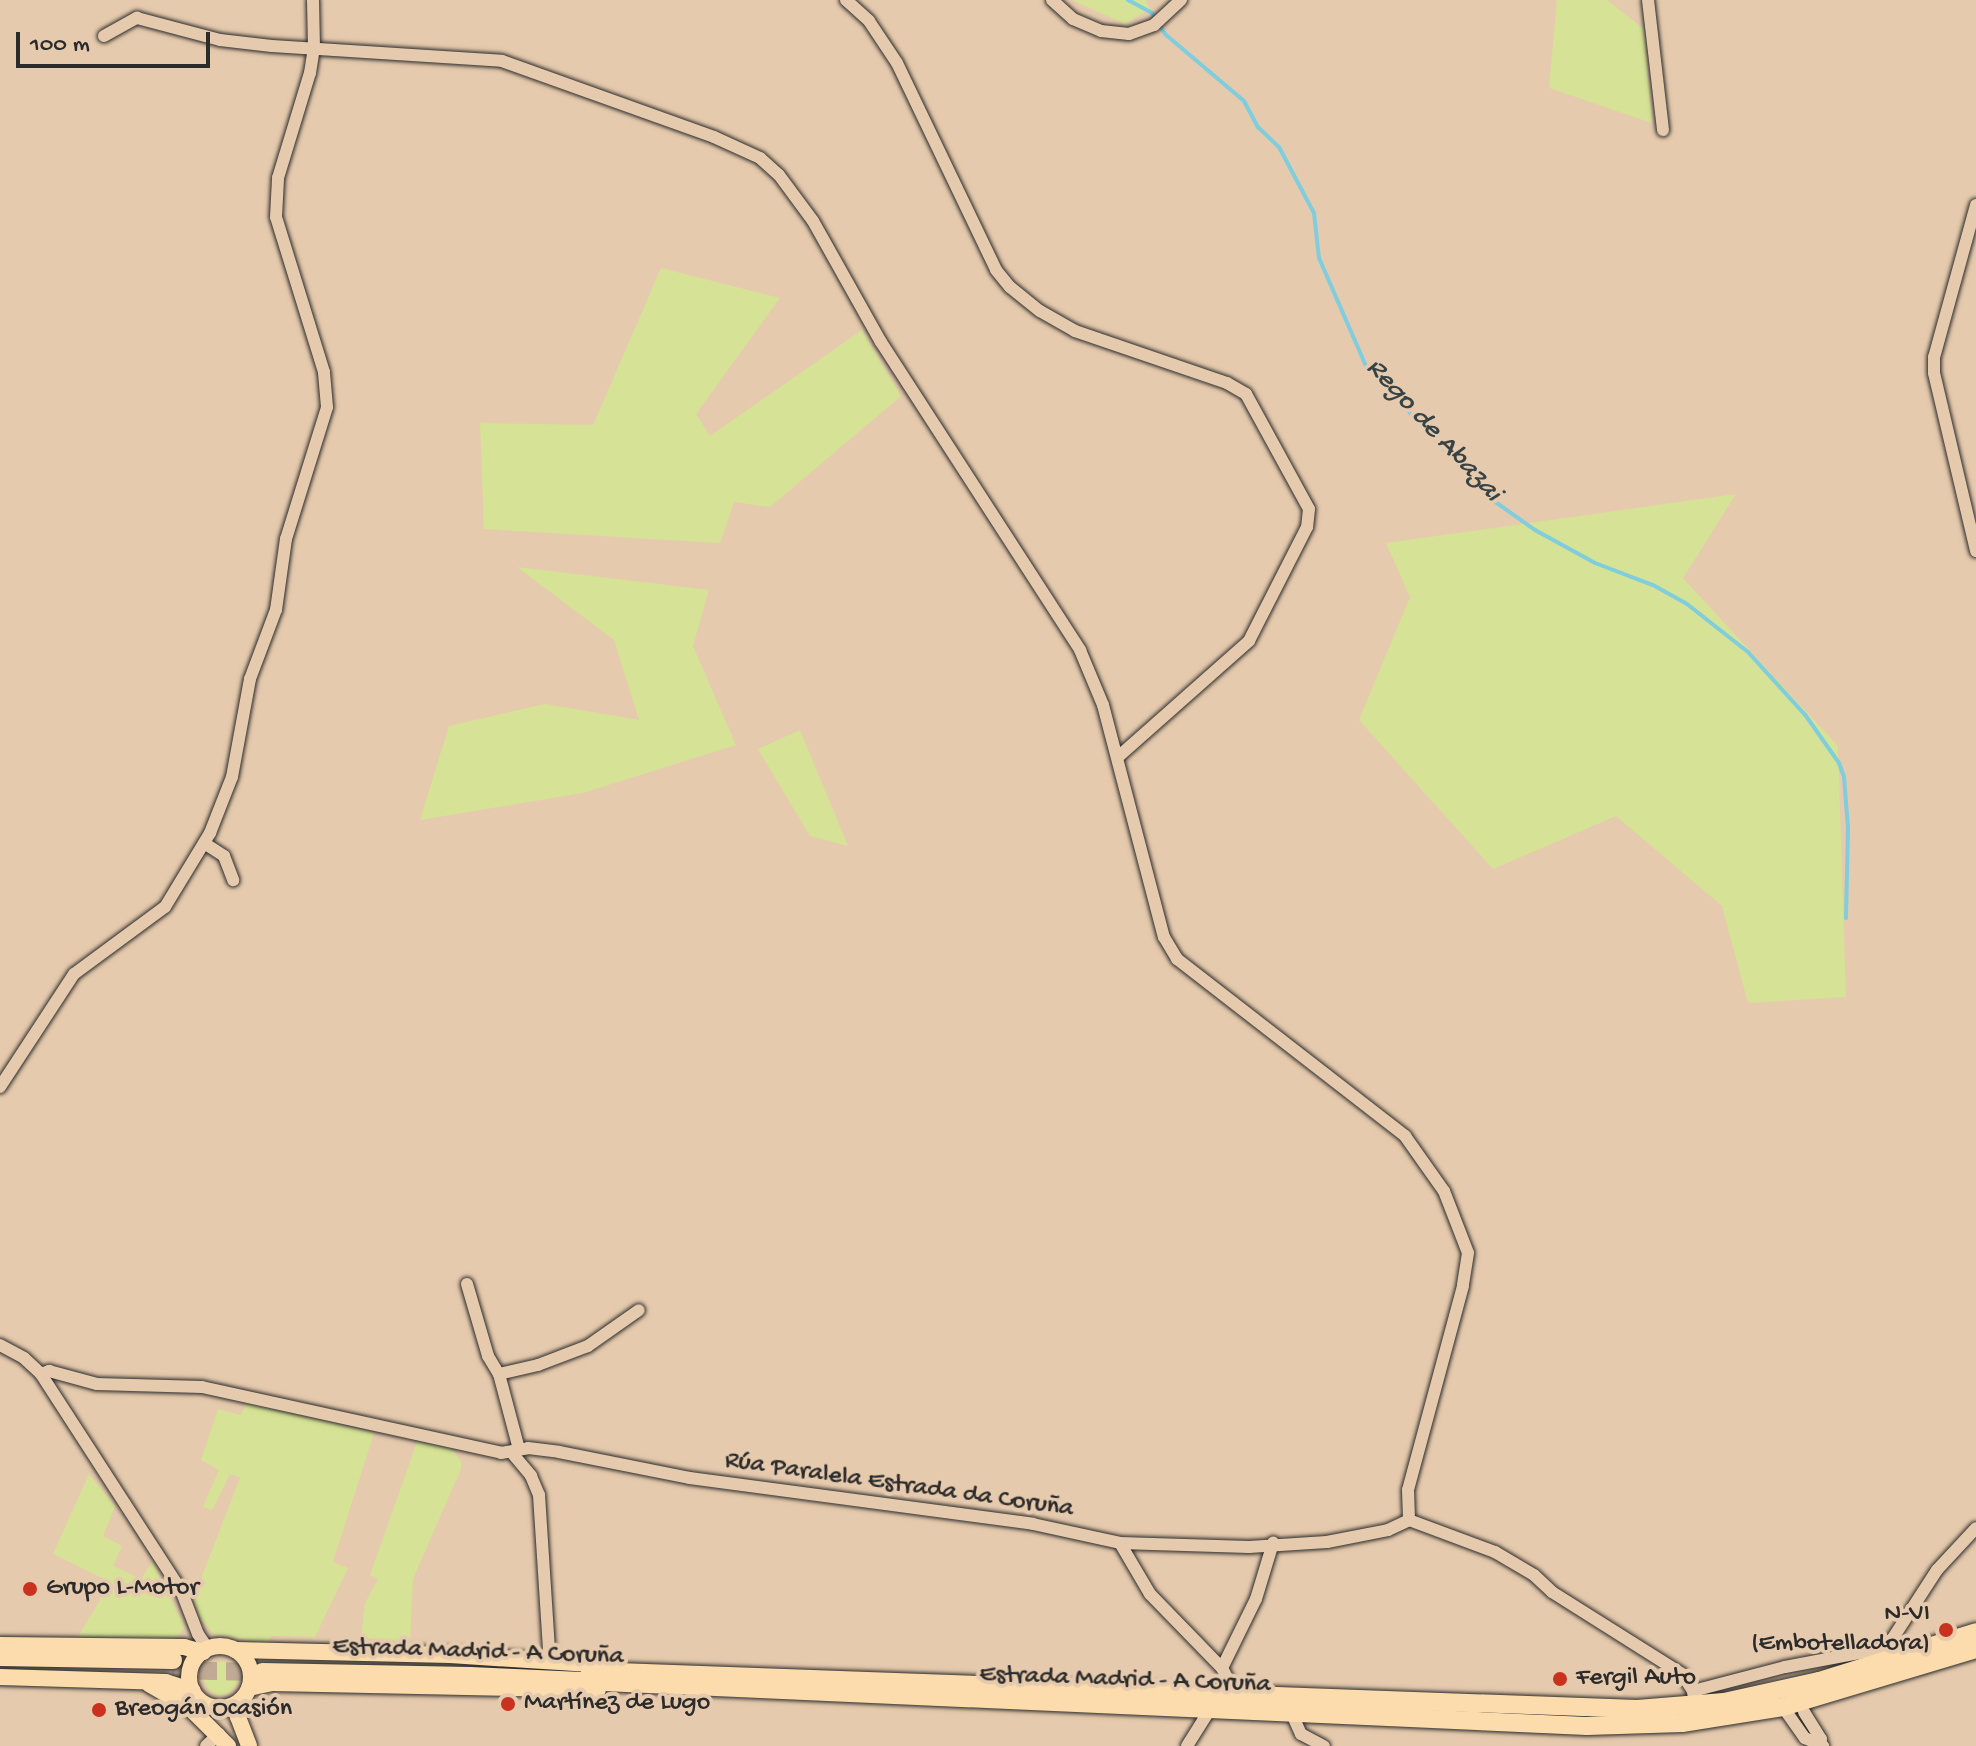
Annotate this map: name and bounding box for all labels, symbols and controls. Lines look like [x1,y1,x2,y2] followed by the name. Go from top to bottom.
[20,16,214,66] scale bar
[30,31,90,60] text: 100 m
[1358,352,1508,510] water label: Rego de Abazai
[723,1446,1075,1526] street label: Rúa Paralela Estrada da Coruña
[46,1573,199,1605] place label: Grupo L-Motor
[21,1580,39,1598] marker: Grupo L-Motor
[1751,1599,1930,1660] place label: N-VI (Embotelladora)
[1937,1621,1955,1639] marker: N-VI (Embotelladora)
[332,1632,624,1674] street label: Estrada Madrid - A Coruña
[979,1660,1271,1702] street label: Estrada Madrid - A Coruña
[1576,1663,1696,1695] place label: Fergil Auto
[1551,1670,1569,1688] marker: Fergil Auto
[524,1688,710,1720] place label: Martínez de Lugo
[115,1694,292,1726] place label: Breogán Ocasión
[499,1695,517,1713] marker: Martínez de Lugo
[90,1701,108,1719] marker: Breogán Ocasión

